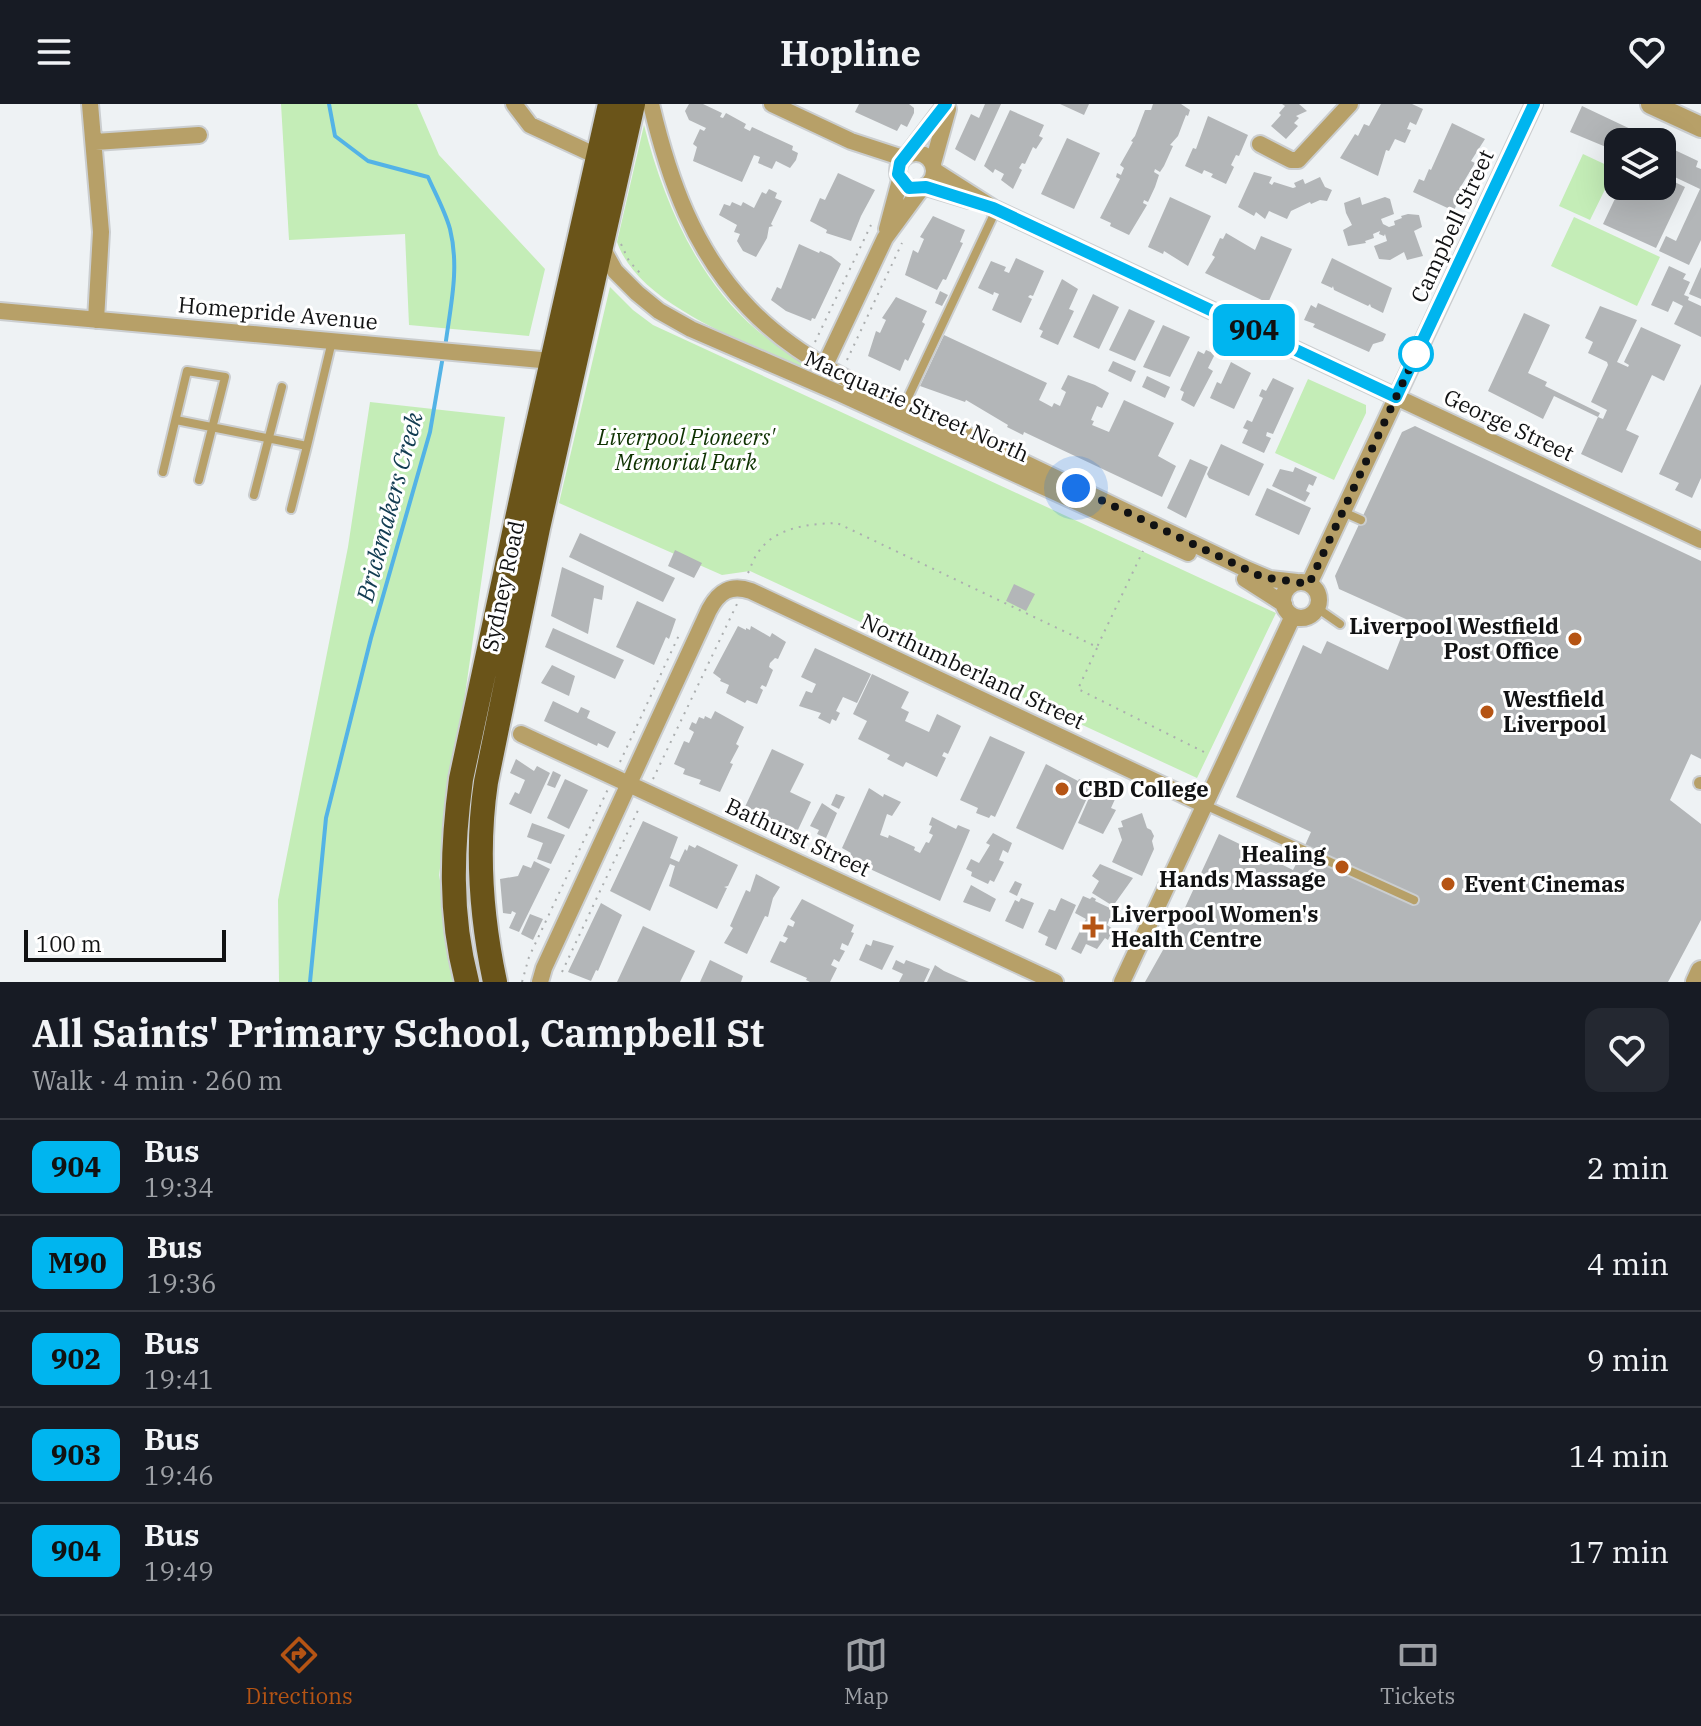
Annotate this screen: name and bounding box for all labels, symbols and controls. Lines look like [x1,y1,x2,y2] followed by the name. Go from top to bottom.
[780,29,921,76] text: Hopline
[32,30,76,74] icon: menu
[1625,30,1669,74] icon: heart
[1604,128,1676,200] map controls
[1604,128,1676,200] button: layers
[1403,144,1500,307] street label: Campbell Street
[177,289,379,336] street label: Homepride Avenue
[1208,304,1300,356] line badge: 904
[1229,311,1279,348] text: 904
[1399,337,1433,371] unlabelled marker
[801,343,1034,468] street label: Macquarie Street North
[1439,382,1579,467] street label: George Street
[348,408,430,606] water label: Brickmakers Creek
[596,422,776,476] park label: Liverpool Pioneers' Memorial Park
[1056,468,1096,508] your location
[475,518,531,654] street label: Sydney Road
[857,606,1090,735] street label: Northumberland Street
[1349,611,1559,665] place label: Liverpool Westfield Post Office
[1566,630,1584,648] marker: Liverpool Westfield Post Office
[1503,684,1606,738] place label: Westfield Liverpool
[1478,703,1496,721] marker: Westfield Liverpool
[1078,774,1209,803] place label: CBD College
[1053,780,1071,798] marker: CBD College
[721,790,876,883] street label: Bathurst Street
[1159,839,1326,893] place label: Healing Hands Massage
[1333,858,1351,876] marker: Healing Hands Massage
[1464,869,1625,898] place label: Event Cinemas
[1439,875,1457,893] marker: Event Cinemas
[1111,899,1318,953] place label: Liverpool Women's Health Centre
[1082,916,1104,938] marker: Liverpool Women's Health Centre
[24,926,226,962] scale bar
[36,929,102,958] text: 100 m
[32,1008,764,1057] text: All Saints' Primary School, Campbell St
[1585,1008,1669,1092] button: heart
[32,1063,283,1097] text: Walk · 4 min · 260 m
[144,1131,199,1170] text: Bus
[51,1148,101,1185] text: 904
[1587,1148,1669,1187] text: 2 min
[144,1170,214,1204] text: 19:34
[147,1227,202,1266] text: Bus
[48,1244,107,1281] text: M90
[1587,1244,1669,1283] text: 4 min
[147,1266,217,1300] text: 19:36
[144,1323,199,1362] text: Bus
[51,1340,101,1377] text: 902
[1587,1340,1669,1379] text: 9 min
[144,1362,214,1396] text: 19:41
[144,1419,199,1458] text: Bus
[51,1436,101,1473] text: 903
[1569,1436,1669,1475] text: 14 min
[144,1458,214,1492] text: 19:46
[144,1515,199,1554] text: Bus
[51,1532,101,1569] text: 904
[1569,1532,1669,1571] text: 17 min
[144,1554,214,1588] text: 19:49
[246,1633,353,1710] tab: Directions
[844,1633,889,1710] tab: Map
[1380,1633,1455,1710] tab: Tickets

